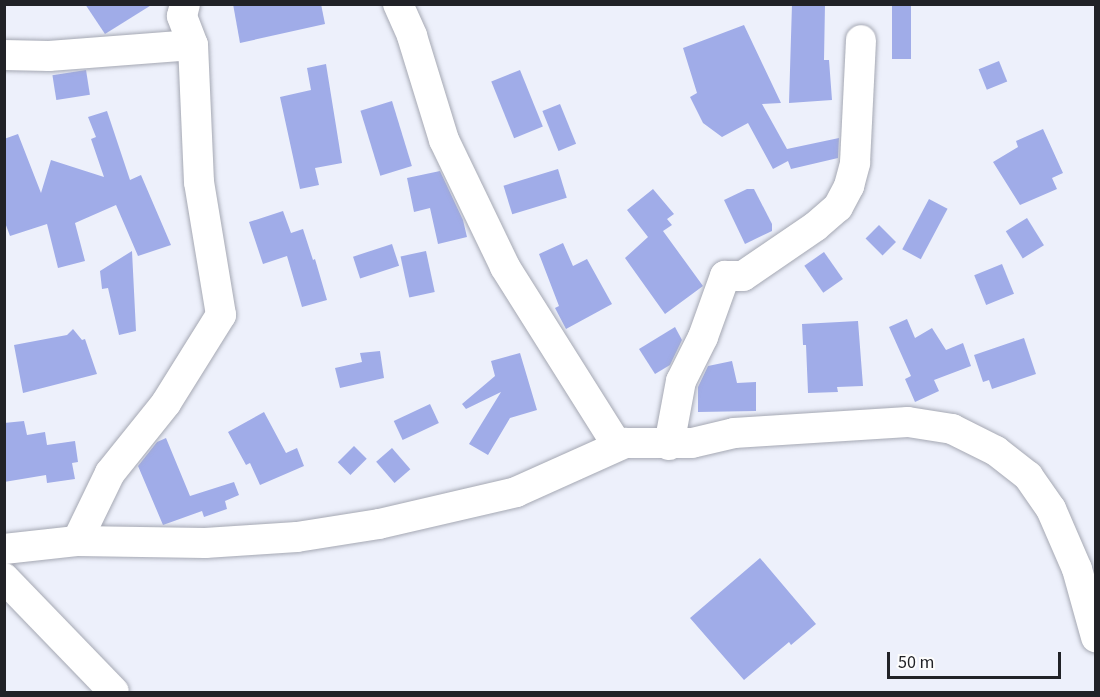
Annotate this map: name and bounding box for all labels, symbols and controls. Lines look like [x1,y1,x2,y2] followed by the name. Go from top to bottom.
[890,640,1064,678] scale bar
[898,650,934,675] text: 50 m

